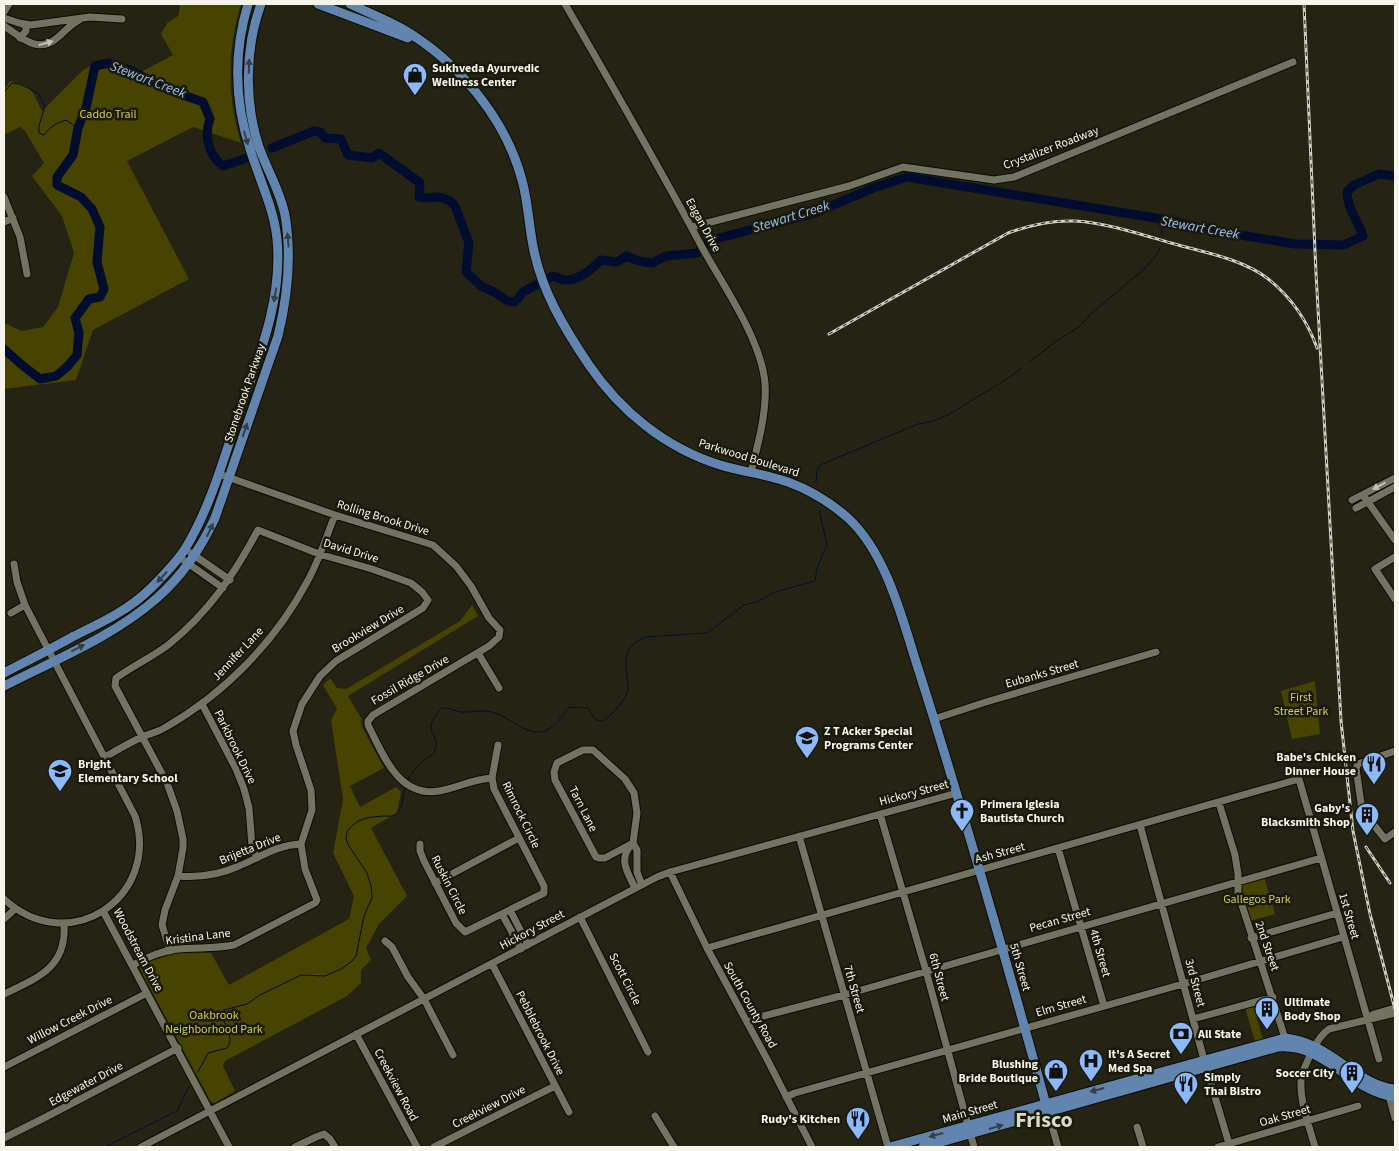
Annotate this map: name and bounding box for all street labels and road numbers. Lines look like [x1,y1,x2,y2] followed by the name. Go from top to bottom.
[1001,122,1102,174] street label: Crystalizer Roadway
[681,195,725,255] street label: Eagan Drive
[220,341,270,445] street label: Stonebrook Parkway
[697,435,801,481] street label: Parkwood Boulevard
[335,496,431,540] street label: Rolling Brook Drive
[321,535,381,567] street label: David Drive
[329,601,407,657] street label: Brookview Drive
[209,623,267,685] street label: Jennifer Lane
[368,651,452,709] street label: Fossil Ridge Drive
[1003,655,1081,693] street label: Eubanks Street
[210,707,260,787] street label: Parkbrook Drive
[878,776,950,810] street label: Hickory Street
[497,779,545,851] street label: Rimrock Circle
[564,783,602,835] street label: Tarn Lane
[217,829,283,869] street label: Brijetta Drive
[973,838,1027,868] street label: Ash Street
[427,852,471,918] street label: Ruskin Circle
[1334,891,1364,941] street label: 1st Street
[1027,903,1093,937] street label: Pecan Street
[109,905,167,995] street label: Woodstream Drive
[497,906,567,954] street label: Hickory Street
[1251,919,1283,973] street label: 2nd Street
[165,925,231,949] street label: Kristina Lane
[1085,927,1115,979] street label: 4th Street
[1005,941,1035,993] street label: 5th Street
[605,950,645,1008] street label: Scott Circle
[924,951,954,1003] street label: 6th Street
[1180,957,1210,1009] street label: 3rd Street
[719,959,781,1051] street label: South County Road
[839,963,869,1015] street label: 7th Street
[511,988,569,1078] street label: Pebblebrook Drive
[25,991,115,1049] street label: Willow Creek Drive
[1034,991,1088,1021] street label: Elm Street
[370,1046,422,1124] street label: Creekview Road
[46,1057,126,1111] street label: Edgewater Drive
[449,1081,529,1133] street label: Creekview Drive
[940,1096,1000,1128] street label: Main Street
[1257,1101,1313,1131] street label: Oak Street

